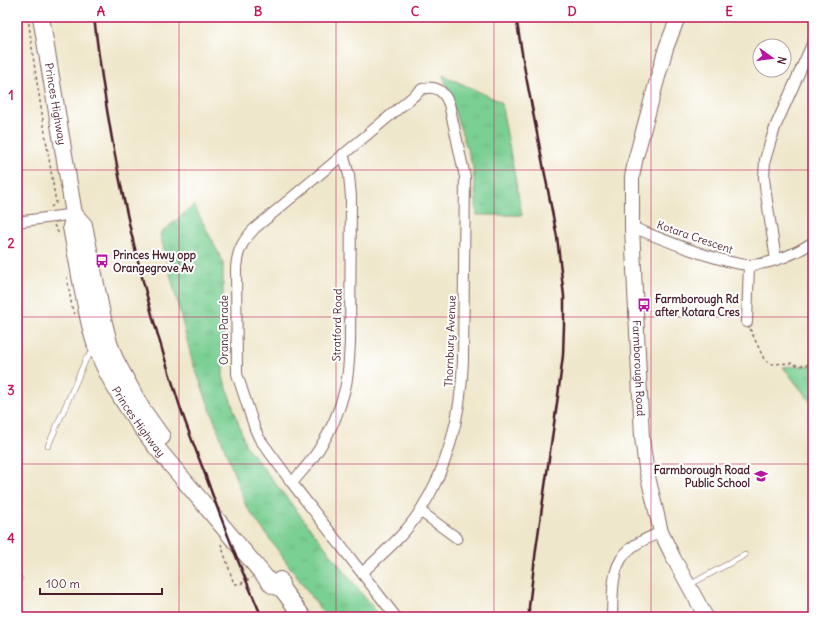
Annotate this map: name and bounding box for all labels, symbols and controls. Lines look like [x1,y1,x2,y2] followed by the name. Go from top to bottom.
[97,3,106,20] text: A
[254,3,263,20] text: B
[411,3,420,20] text: C
[567,3,577,20] text: D
[725,3,733,20] text: E
[752,38,792,78] north arrow
[774,55,789,66] text: N
[42,62,69,146] street label: Princes Highway
[8,87,14,104] text: 1
[655,217,735,257] street label: Kotara Crescent
[7,235,15,252] text: 2
[113,248,196,276] place label: Princes Hwy opp Orangegrove Av
[94,253,110,269] bus stop icon: Princes Hwy opp Orangegrove Av
[329,288,345,362] street label: Stratford Road
[655,292,740,319] place label: Farmborough Rd after Kotara Cres
[217,295,231,365] street label: Orana Parade
[441,295,459,387] street label: Thornbury Avenue
[636,297,652,313] bus stop icon: Farmborough Rd after Kotara Cres
[629,320,648,417] street label: Farmborough Road
[7,382,15,399] text: 3
[109,384,168,460] street label: Princes Highway
[654,463,751,490] place label: Farmborough Road Public School
[753,468,769,484] school or university icon: Farmborough Road Public School
[7,530,15,547] text: 4
[40,570,162,596] scale bar
[46,576,80,591] text: 100 m

